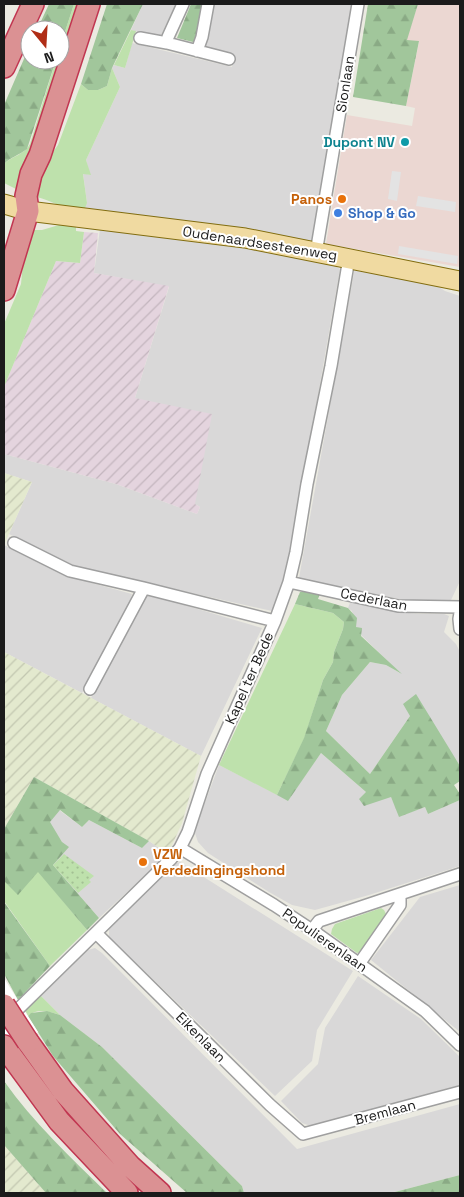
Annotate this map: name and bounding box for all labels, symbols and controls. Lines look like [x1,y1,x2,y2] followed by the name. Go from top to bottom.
[20,20,70,70] north arrow
[42,47,56,67] text: N
[332,54,358,114] street label: Sionlaan
[323,133,395,151] place label: Dupont NV
[399,136,411,148] marker: Dupont NV
[291,190,332,208] place label: Panos
[336,193,348,205] marker: Panos
[348,204,416,222] place label: Shop & Go
[332,207,344,219] marker: Shop & Go
[181,222,339,264] street label: Oudenaardsesteenweg
[339,584,409,614] street label: Cederlaan
[221,629,277,727] street label: Kapel ter Bede
[153,845,285,879] place label: VZW Verdedingingshond
[137,856,149,868] marker: VZW Verdedingingshond
[279,904,371,976] street label: Populierenlaan
[172,1008,230,1066] street label: Eikenlaan
[352,1095,418,1129] street label: Bremlaan

